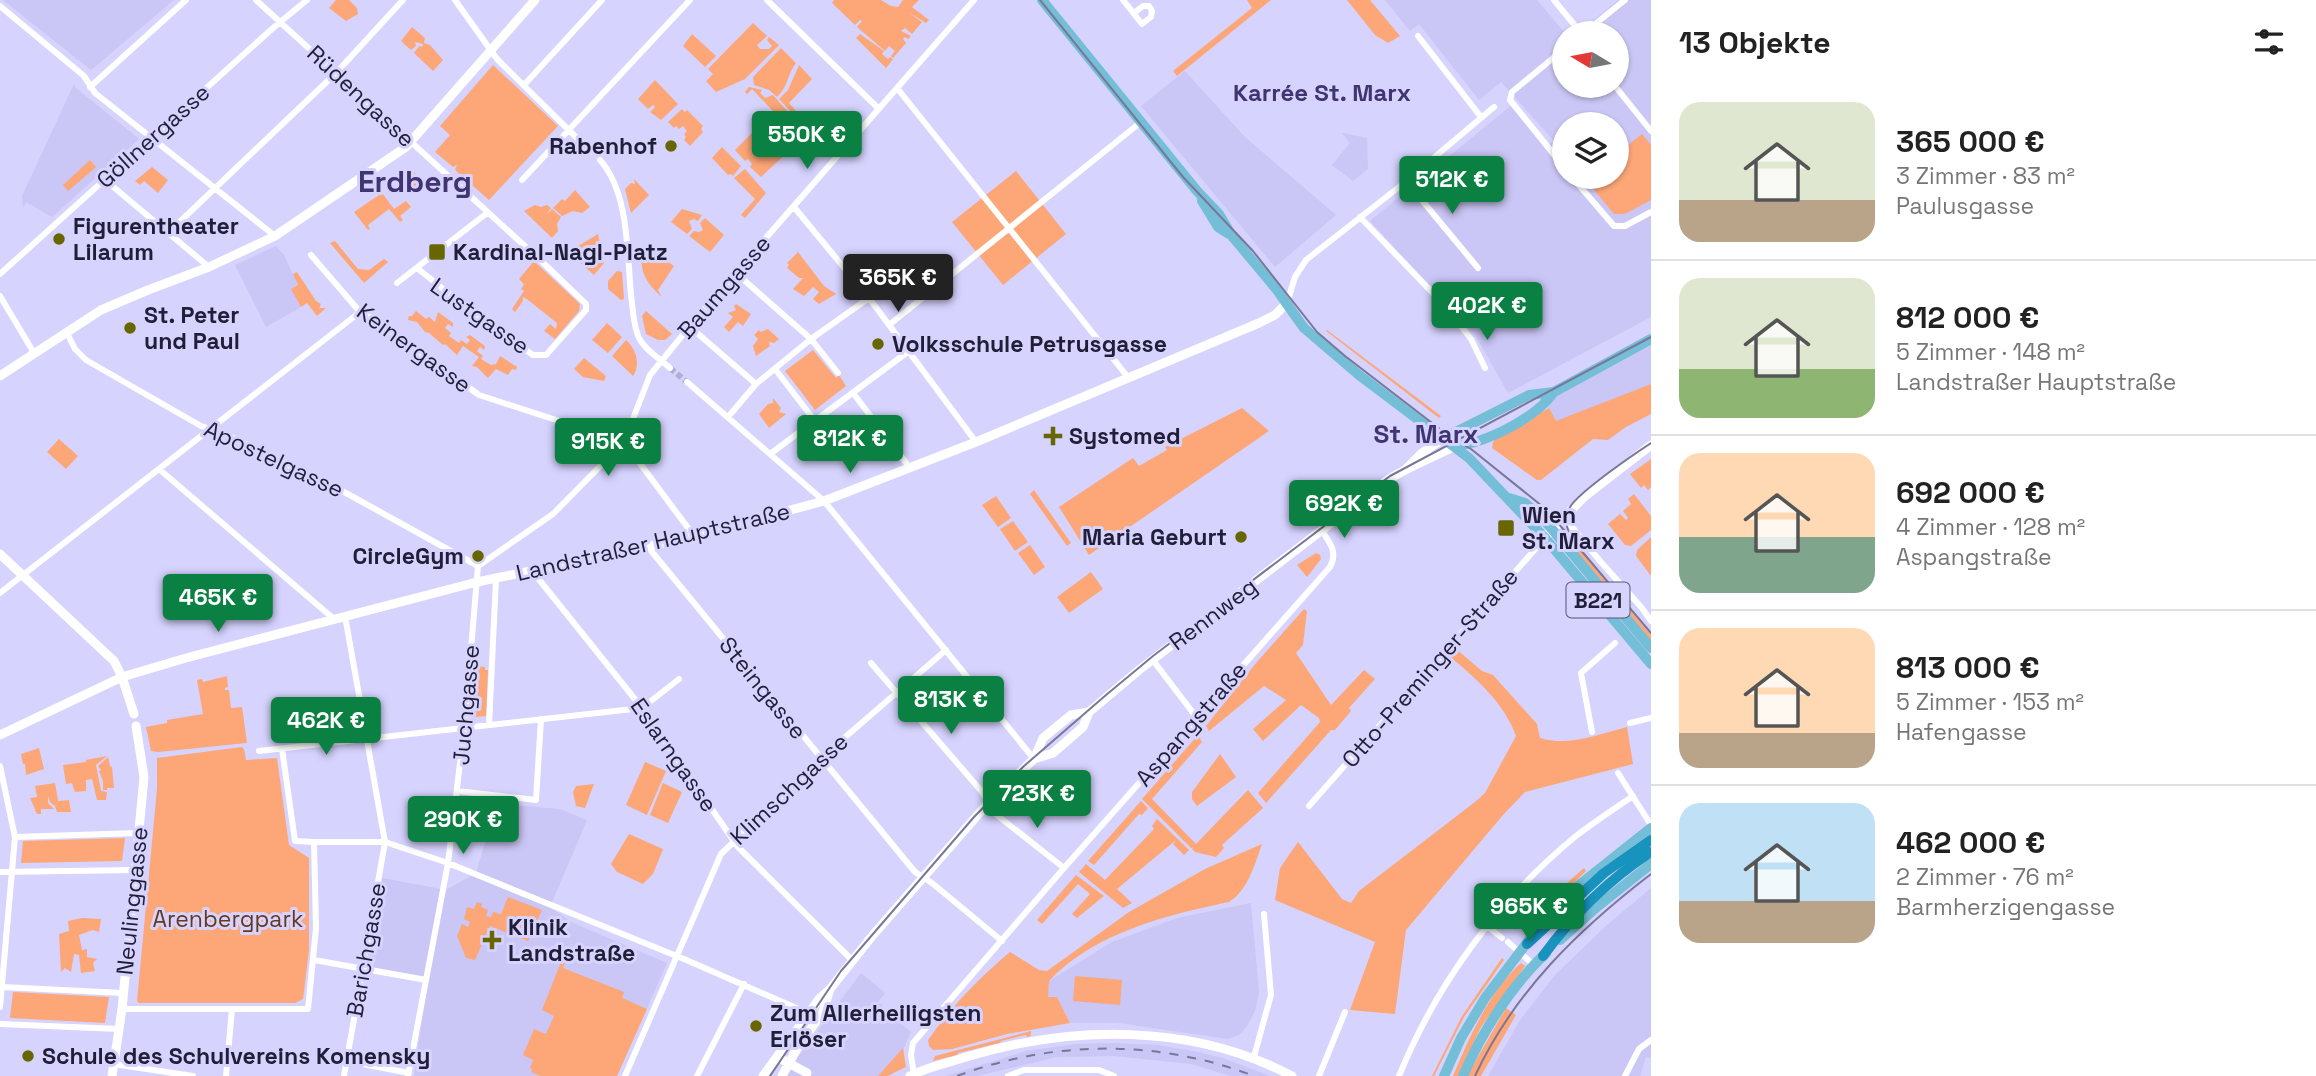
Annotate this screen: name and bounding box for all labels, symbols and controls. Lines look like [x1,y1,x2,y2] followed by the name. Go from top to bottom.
[1552,21,1629,98] north arrow
[1552,21,1629,189] map controls
[1679,23,1831,62] text: 13 Objekte
[2250,23,2288,61] icon: filters
[301,38,421,154] street label: Rüdengasse
[90,77,216,195] street label: Göllnergasse
[1233,77,1411,108] district label: Karrée St. Marx
[750,111,864,171] pin: 550K €
[1552,112,1629,189] button: layers
[768,119,846,149] text: 550K €
[1896,122,2045,161] text: 365 000 €
[1735,130,1819,214] icon: home
[549,131,657,161] place label: Rabenhof
[663,138,679,154] marker: Rabenhof
[1395,156,1509,216] pin: 512K €
[1896,161,2075,191] text: 3 Zimmer · 83 m²
[358,162,472,201] district label: Erdberg
[1415,164,1489,194] text: 512K €
[1896,191,2034,221] text: Paulusgasse
[73,211,239,267] place label: Figurentheater Lilarum
[671,229,777,345] street label: Baumgasse
[51,231,67,247] marker: Figurentheater Lilarum
[453,237,668,267] place label: Kardinal-Nagl-Platz
[427,242,447,262] marker: Kardinal-Nagl-Platz
[841,254,955,314] pin: 365K €
[859,262,937,292] text: 365K €
[425,271,535,361] street label: Lustgasse
[1430,282,1544,342] pin: 402K €
[1447,290,1527,320] text: 402K €
[351,296,477,400] street label: Keinergasse
[1896,298,2039,337] text: 812 000 €
[144,300,240,356] place label: St. Peter und Paul
[1735,306,1819,390] icon: home
[122,320,138,336] marker: St. Peter und Paul
[892,329,1167,359] place label: Volksschule Petrusgasse
[870,336,886,352] marker: Volksschule Petrusgasse
[1896,337,2085,367] text: 5 Zimmer · 148 m²
[1896,367,2176,397] text: Landstraßer Hauptstraße
[199,414,349,504] street label: Apostelgasse
[793,416,907,475] pin: 812K €
[1374,417,1478,451] district label: St. Marx
[551,419,665,478] pin: 915K €
[1069,421,1181,451] place label: Systomed
[813,423,887,453] text: 812K €
[571,426,645,456] text: 915K €
[1043,426,1063,446] marker: Systomed
[1896,473,2045,512] text: 692 000 €
[1287,480,1401,540] pin: 692K €
[1735,481,1819,565] icon: home
[1305,488,1383,518] text: 692K €
[513,496,793,588] street label: Landstraßer Hauptstraße
[1522,500,1615,556] place label: Wien St. Marx
[1896,512,2085,542] text: 4 Zimmer · 128 m²
[1496,518,1516,538] marker: Wien St. Marx
[1082,522,1227,552] place label: Maria Geburt
[1233,529,1249,545] marker: Maria Geburt
[352,541,464,571] place label: CircleGym
[1896,542,2052,572] text: Aspangstraße
[470,548,486,564] marker: CircleGym
[1335,562,1525,774] street label: Otto-Preminger-Straße
[1163,571,1263,657] street label: Rennweg
[161,574,275,634] pin: 465K €
[179,582,257,612] text: 465K €
[1566,582,1630,618] road number: B221
[713,631,813,745] street label: Steingasse
[446,644,486,766] street label: Juchgasse
[1896,648,2040,687] text: 813 000 €
[1129,655,1253,793] street label: Aspangstraße
[1735,656,1819,740] icon: home
[894,676,1008,736] pin: 813K €
[914,684,988,714] text: 813K €
[1896,687,2084,717] text: 5 Zimmer · 153 m²
[624,692,724,818] street label: Eslarngasse
[269,698,383,757] pin: 462K €
[287,705,365,735] text: 462K €
[1896,717,2027,747] text: Hafengasse
[724,727,854,851] street label: Klimschgasse
[980,770,1094,830] pin: 723K €
[999,778,1075,808] text: 723K €
[406,796,520,856] pin: 290K €
[424,804,502,834] text: 290K €
[1896,823,2045,862] text: 462 000 €
[109,825,155,977] street label: Neulinggasse
[1735,831,1819,915] icon: home
[1896,862,2074,892] text: 2 Zimmer · 76 m²
[339,880,393,1020] street label: Barichgasse
[1472,884,1586,943] pin: 965K €
[1490,891,1568,921] text: 965K €
[1896,892,2115,922] text: Barmherzigengasse
[153,904,304,934] park label: Arenbergpark
[508,912,635,968] place label: Klinik Landstraße
[482,930,502,950] marker: Klinik Landstraße
[770,998,982,1054] place label: Zum Allerheiligsten Erlöser
[748,1018,764,1034] marker: Zum Allerheiligsten Erlöser
[42,1041,430,1071] place label: Schule des Schulvereins Komensky
[20,1048,36,1064] marker: Schule des Schulvereins Komensky

